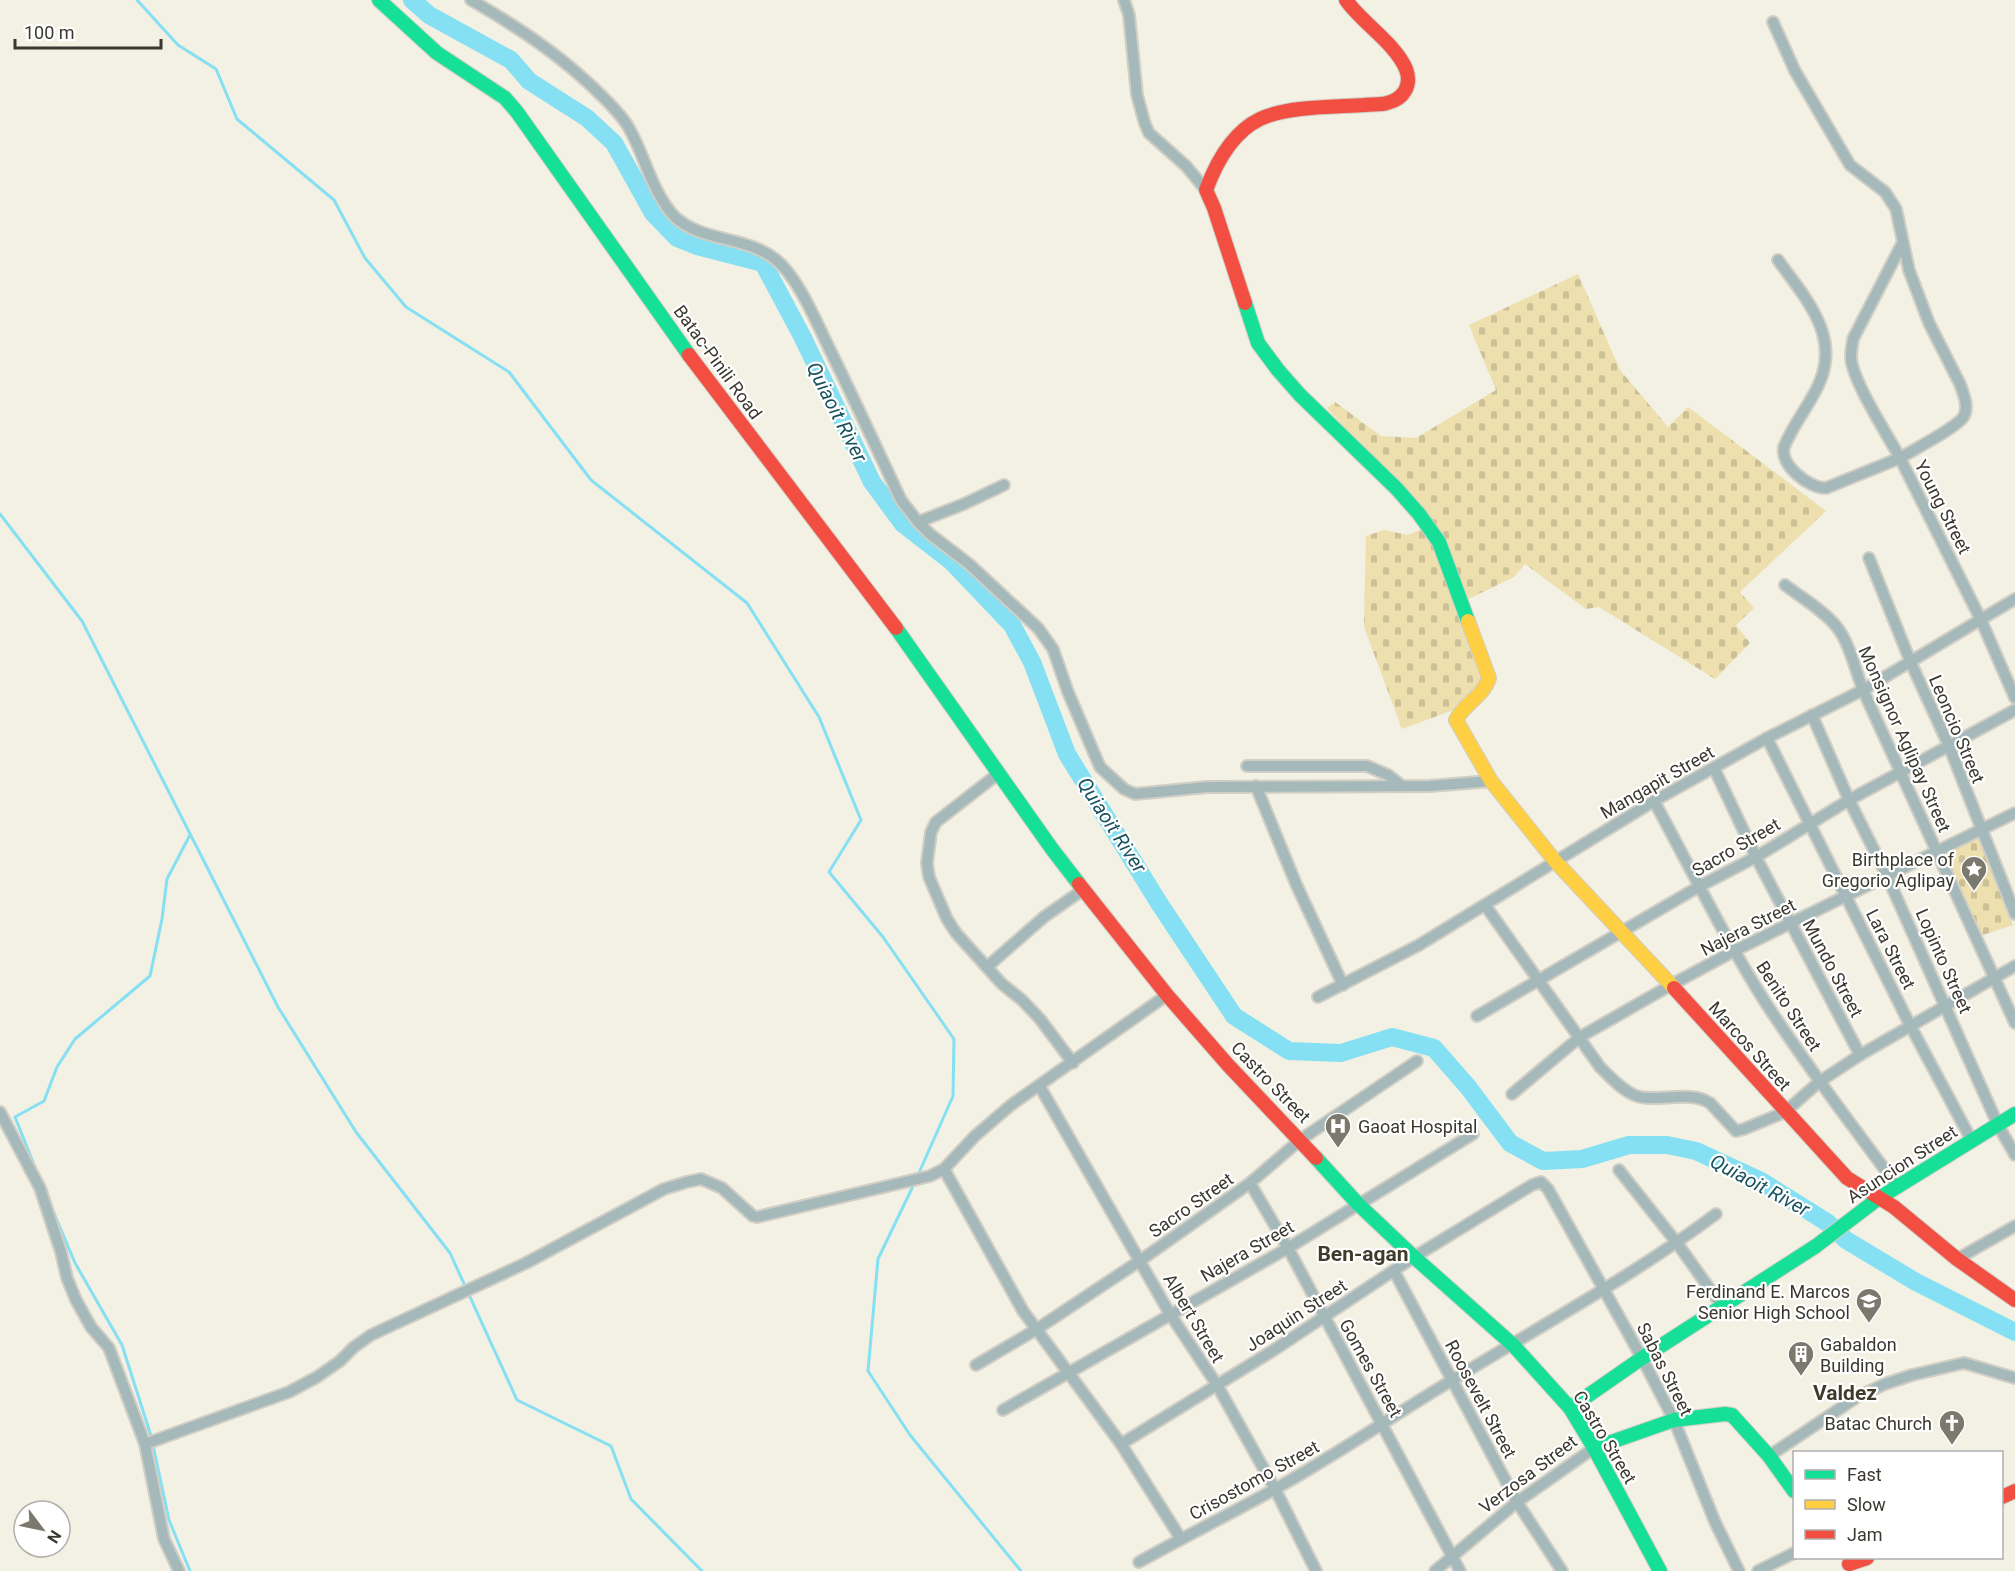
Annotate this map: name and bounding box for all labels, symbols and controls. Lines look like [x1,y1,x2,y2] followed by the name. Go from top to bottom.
[15,12,160,50] scale bar
[24,22,75,43] text: 100 m
[670,301,766,423] street label: Batac-Pinili Road
[802,358,873,467] water label: Quiaoit River
[1910,457,1976,557] street label: Young Street
[1854,643,1956,835] street label: Monsignor Aglipay Street
[1925,672,1989,786] street label: Leoncio Street
[1596,741,1718,823] street label: Mangapit Street
[1072,773,1153,879] water label: Quiaoit River
[1688,813,1784,881] street label: Sacro Street
[1822,849,1955,891] place label: Birthplace of Gregorio Aglipay
[1959,854,1989,892] place icon: Birthplace of Gregorio Aglipay
[1697,894,1799,960] street label: Najera Street
[1862,905,1920,993] street label: Lara Street
[1912,905,1976,1017] street label: Lopinto Street
[1798,915,1868,1021] street label: Mundo Street
[1752,957,1826,1055] street label: Benito Street
[1705,997,1795,1095] street label: Marcos Street
[1227,1037,1315,1127] street label: Castro Street
[1323,1111,1353,1149] hospital icon: Gaoat Hospital
[1358,1116,1477,1137] place label: Gaoat Hospital
[1843,1121,1961,1207] street label: Asuncion Street
[1706,1149,1815,1222] water label: Quiaoit River
[1145,1168,1237,1242] street label: Sacro Street
[1197,1216,1297,1286] street label: Najera Street
[1317,1242,1409,1266] district label: Ben-agan
[1159,1270,1229,1366] street label: Albert Street
[1241,1274,1351,1356] street label: Joaquin Street
[1686,1281,1850,1323] place label: Ferdinand E. Marcos Senior High School
[1854,1286,1884,1324] school or university icon: Ferdinand E. Marcos Senior High School
[1335,1315,1407,1421] street label: Gomes Street
[1633,1319,1697,1419] street label: Sabas Street
[1820,1334,1897,1376] place label: Gabaldon Building
[1441,1336,1521,1462] street label: Roosevelt Street
[1786,1339,1816,1377] building icon: Gabaldon Building
[1813,1381,1877,1405] district label: Valdez
[1569,1387,1641,1487] street label: Castro Street
[1937,1408,1967,1446] church icon: Batac Church
[1825,1413,1932,1434] place label: Batac Church
[1475,1430,1581,1518] street label: Verzosa Street
[1185,1436,1323,1524] street label: Crisostomo Street
[1793,1451,2003,1559] legend
[1847,1464,1882,1485] text: Fast
[1847,1494,1886,1515] text: Slow
[12,1499,72,1559] north arrow
[1847,1524,1883,1545] text: Jam
[43,1527,65,1547] text: N

